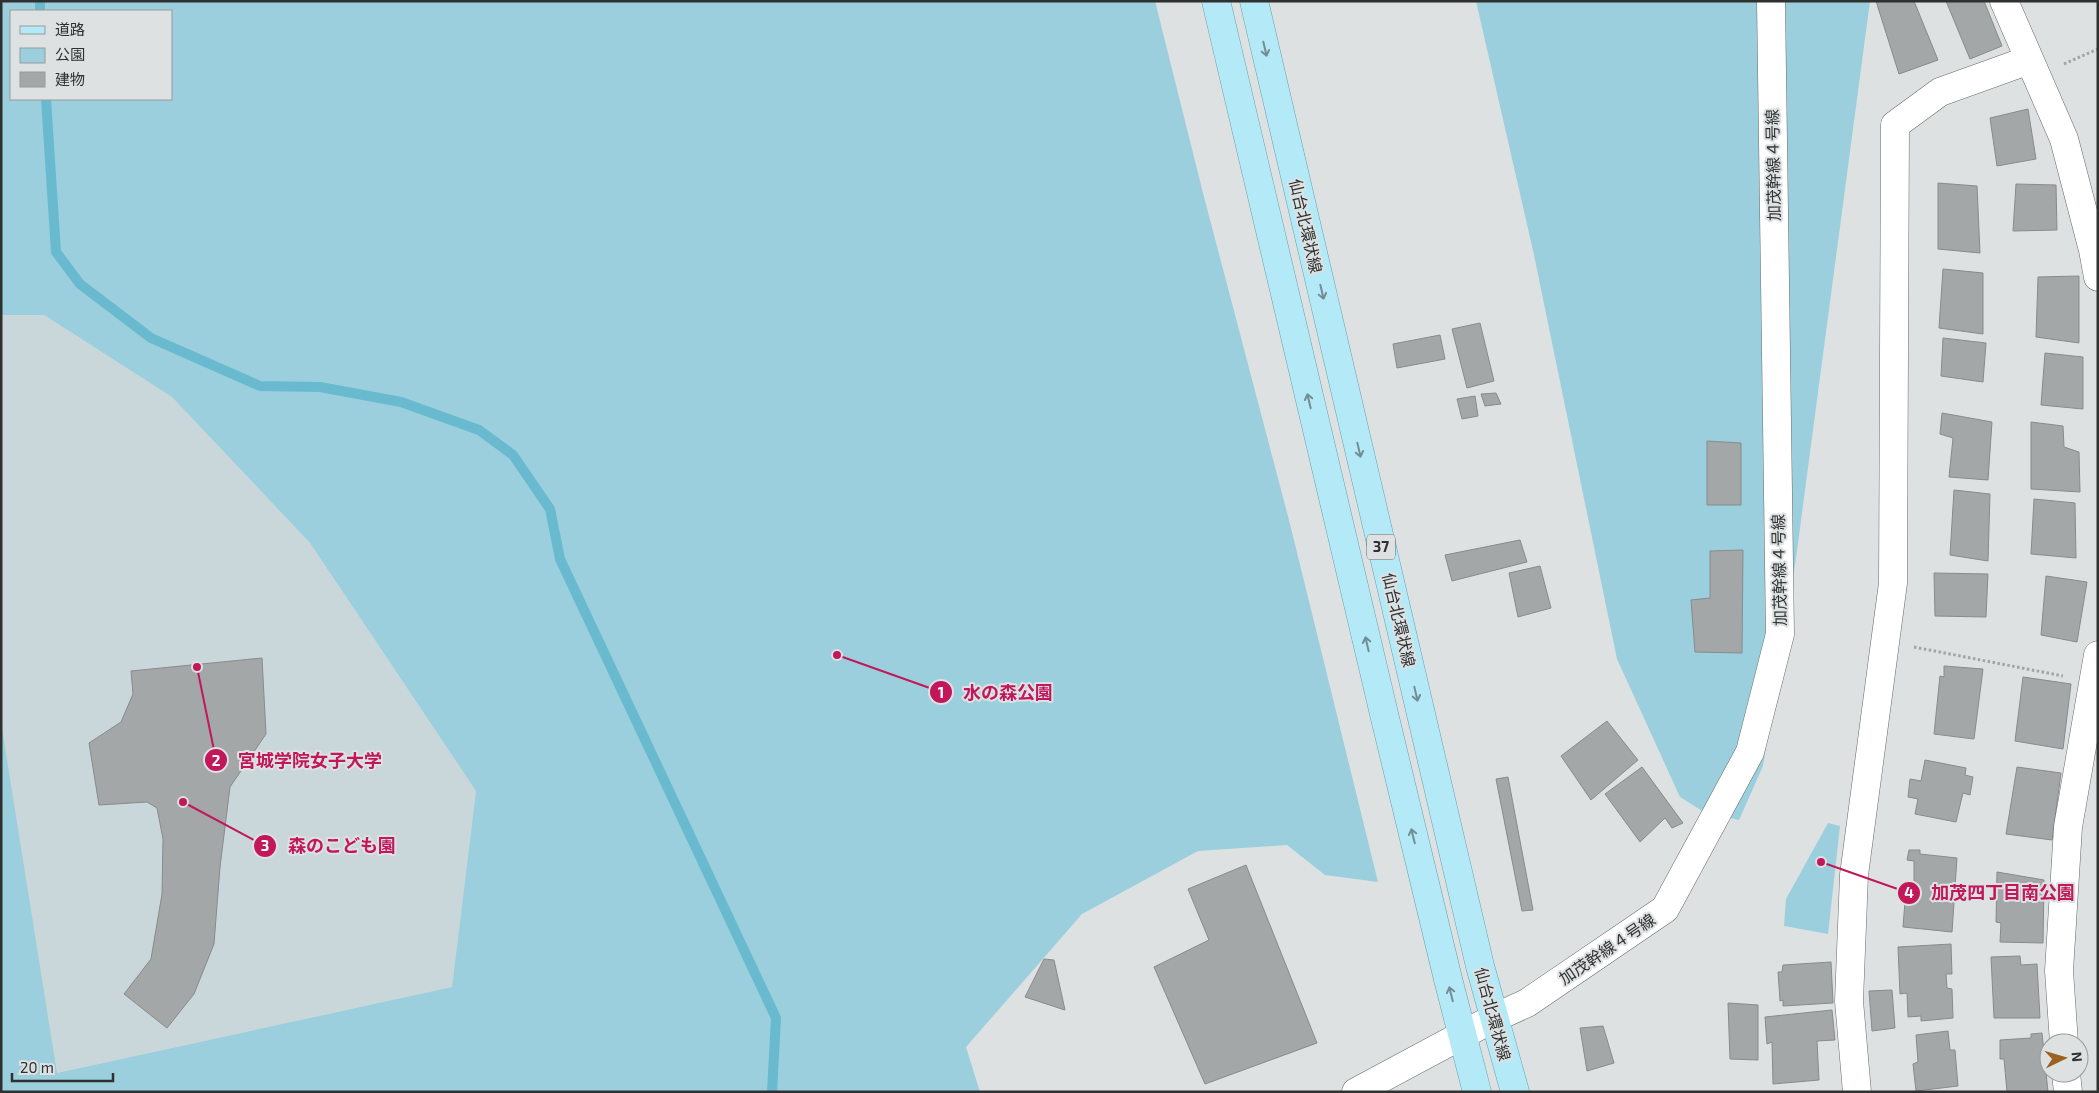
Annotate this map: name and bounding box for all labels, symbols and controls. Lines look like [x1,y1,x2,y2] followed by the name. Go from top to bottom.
[10,10,172,100] legend
[55,20,85,38] text: 道路
[1261,40,1270,56] one-way arrow
[55,45,85,63] text: 公園
[55,70,85,88] text: 建物
[1762,109,1783,221] street label: 加茂幹線４号線
[1286,177,1327,275] street label: 仙台北環状線
[1318,284,1327,300] one-way arrow
[1304,393,1313,409] one-way arrow
[1355,442,1364,458] one-way arrow
[1768,514,1789,626] street label: 加茂幹線４号線
[1367,534,1395,560] road number: 37
[1379,571,1420,669] street label: 仙台北環状線
[1362,636,1371,652] one-way arrow
[928,676,1063,709] callout: 水の森公園
[963,681,1053,703] text: 水の森公園
[938,683,944,701] text: 1
[1412,685,1421,701] one-way arrow
[203,744,392,777] callout: 宮城学院女子大学
[238,749,382,771] text: 宮城学院女子大学
[212,751,221,769] text: 2
[1408,828,1417,844] one-way arrow
[253,829,406,862] callout: 森のこども園
[288,834,396,856] text: 森のこども園
[261,836,269,854] text: 3
[1896,876,2085,909] callout: 加茂四丁目南公園
[1931,881,2075,903] text: 加茂四丁目南公園
[1904,883,1914,901] text: 4
[1555,909,1658,988] street label: 加茂幹線４号線
[1472,965,1515,1063] street label: 仙台北環状線
[1446,986,1456,1002] one-way arrow
[2039,1033,2089,1083] north arrow
[12,1050,114,1082] scale bar
[2069,1051,2086,1063] text: N
[20,1058,54,1076] text: 20 m

